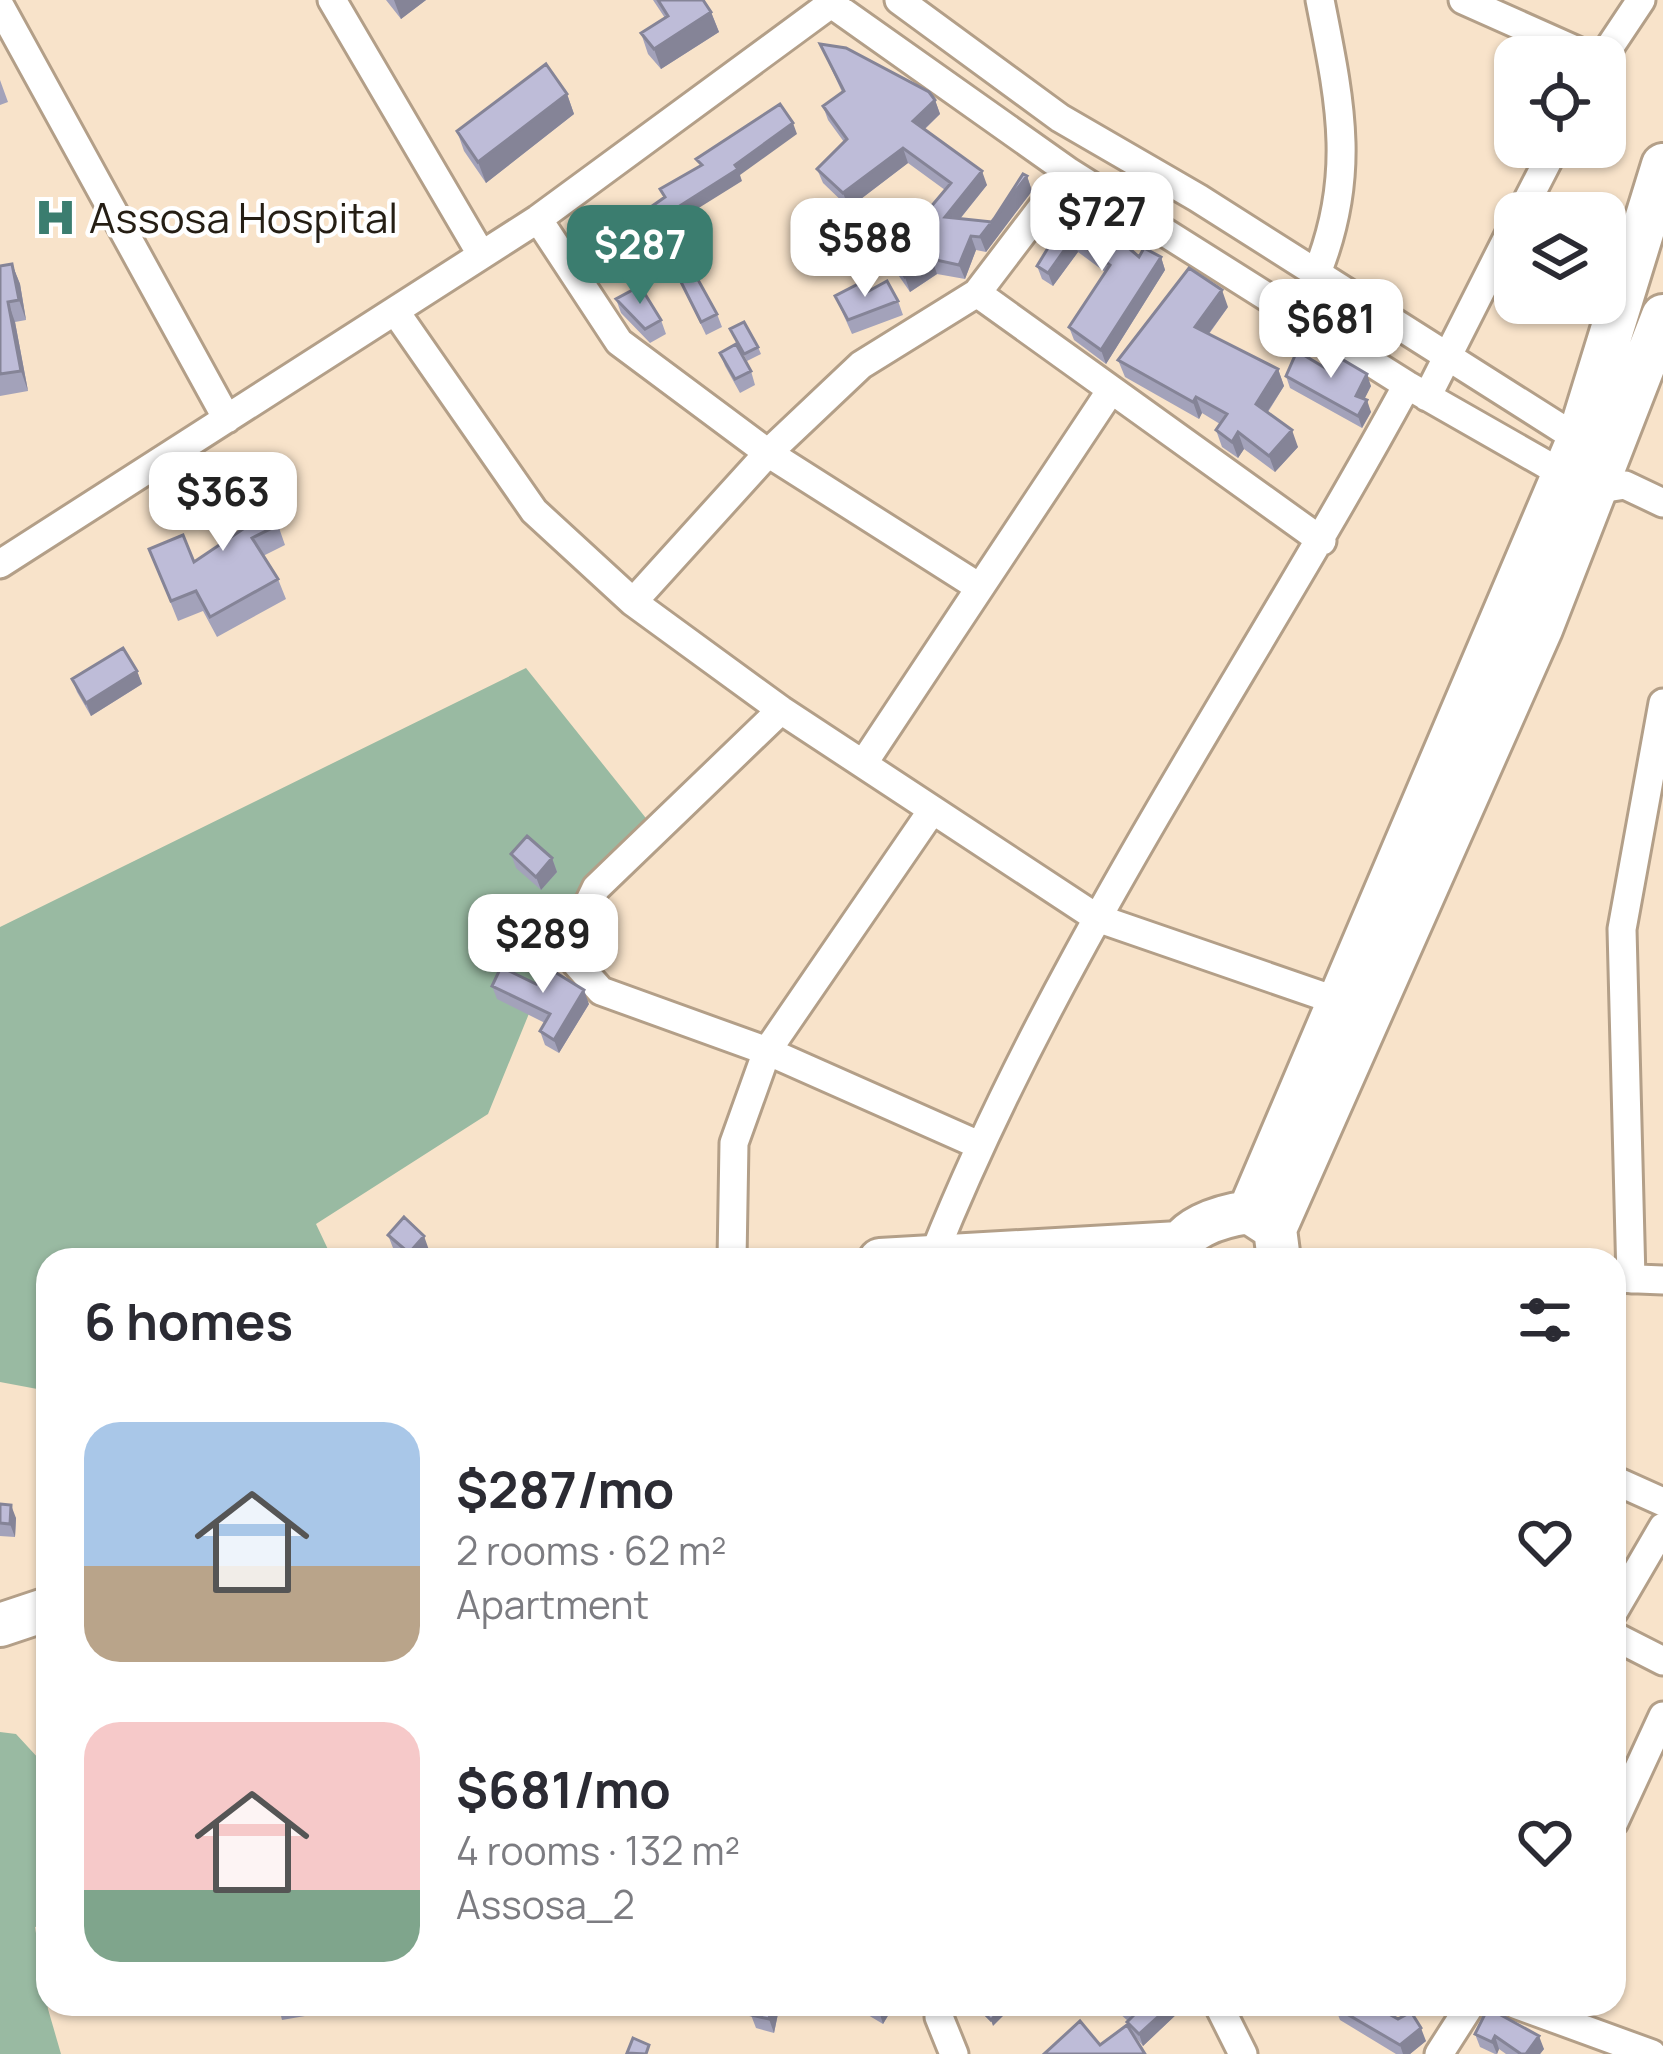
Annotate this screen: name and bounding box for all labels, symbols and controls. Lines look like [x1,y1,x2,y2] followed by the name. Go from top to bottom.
[1494,36,1626,324] map controls
[1494,36,1626,168] button: locate
[1031,172,1173,274] pin: $727
[1057,184,1147,238] text: $727
[89,188,398,246] place label: Assosa Hospital
[1494,192,1626,324] button: layers
[32,194,78,240] hospital icon: Assosa Hospital
[794,198,936,300] pin: $588
[569,205,711,307] pin: $287
[817,210,913,264] text: $588
[594,217,686,271] text: $287
[1260,279,1402,381] pin: $681
[1286,291,1376,345] text: $681
[152,452,294,554] pin: $363
[176,464,270,518] text: $363
[472,894,614,996] pin: $289
[495,906,591,960] text: $289
[84,1286,293,1355] text: 6 homes
[1512,1287,1578,1353] icon: filters
[456,1454,674,1523] text: $287/mo
[180,1470,324,1614] icon: home
[1512,1509,1578,1575] icon: heart
[456,1523,727,1577] text: 2 rooms · 62 m²
[456,1577,649,1631] text: Apartment
[456,1754,671,1823] text: $681/mo
[180,1770,324,1914] icon: home
[1512,1809,1578,1875] icon: heart
[456,1823,740,1877] text: 4 rooms · 132 m²
[456,1877,635,1931] text: Assosa_2

